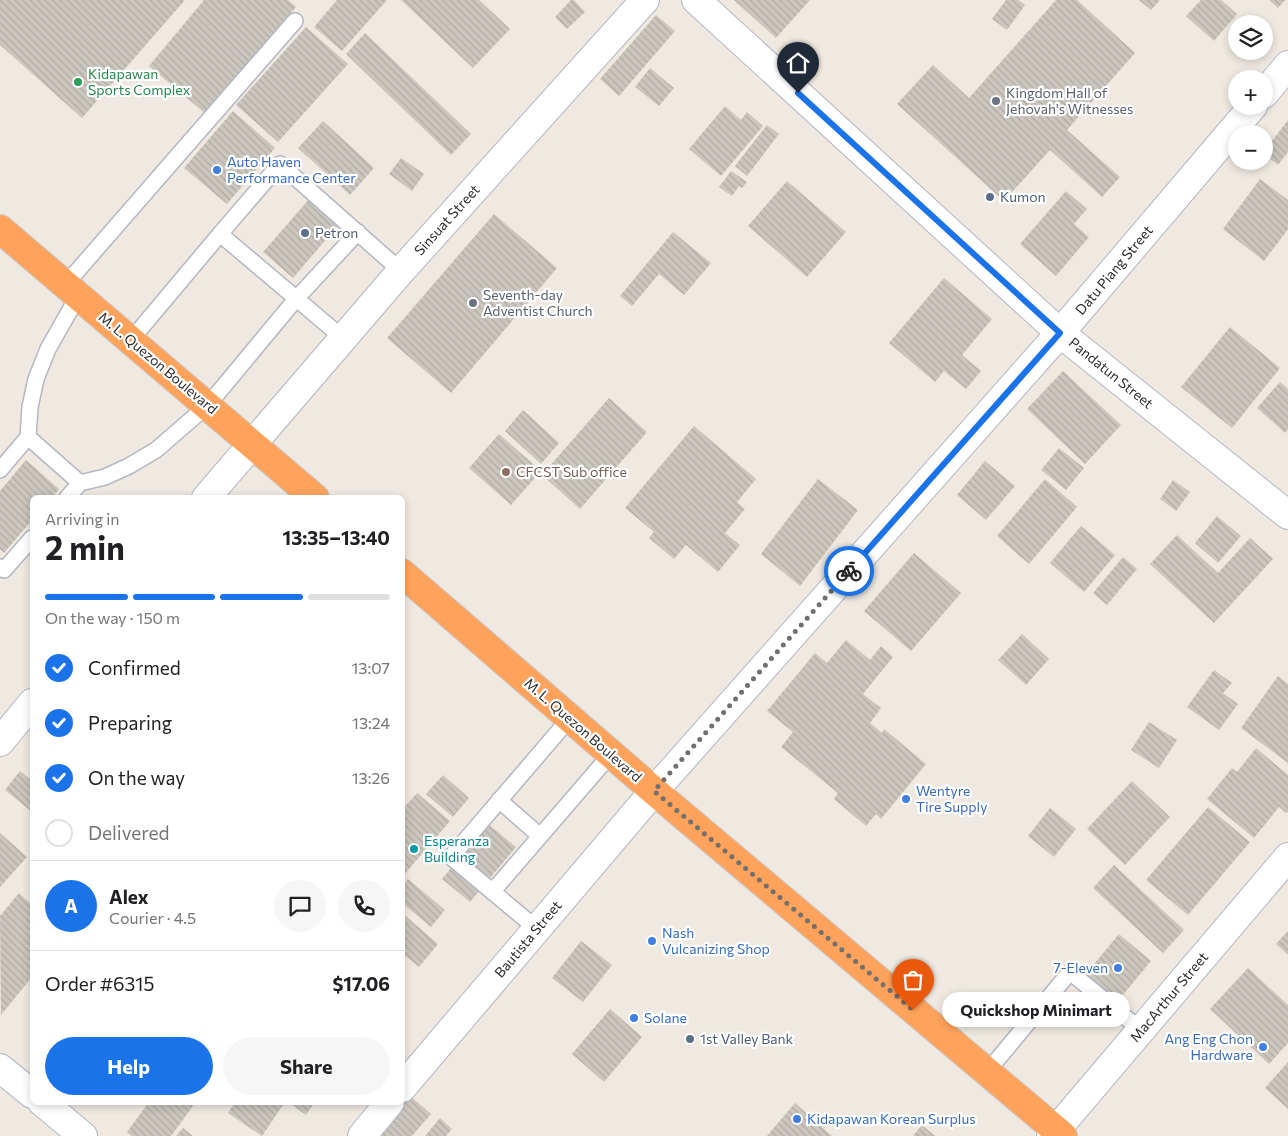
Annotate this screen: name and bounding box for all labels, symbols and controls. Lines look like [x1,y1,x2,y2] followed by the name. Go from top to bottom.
[1228,15,1273,170] map controls
[1228,15,1273,60] button: layers
[777,42,819,93] pin
[784,49,812,77] icon: home
[88,65,191,98] place label: Kidapawan Sports Complex
[1228,70,1273,115] button: +
[72,76,84,88] marker: Kidapawan Sports Complex
[1006,84,1133,117] place label: Kingdom Hall of Jehovah's Witnesses
[990,95,1002,107] marker: Kingdom Hall of Jehovah's Witnesses
[1228,125,1273,170] button: −
[227,153,356,186] place label: Auto Haven Performance Center
[211,164,223,176] marker: Auto Haven Performance Center
[410,181,483,259] street label: Sinsuat Street
[1000,188,1046,205] place label: Kumon
[984,191,996,203] marker: Kumon
[1071,221,1156,318] street label: Datu Piang Street
[315,224,358,241] place label: Petron
[299,227,311,239] marker: Petron
[483,286,593,319] place label: Seventh-day Adventist Church
[467,297,479,309] marker: Seventh-day Adventist Church
[95,308,221,417] street label: M. L. Quezon Boulevard
[1066,333,1157,412] street label: Pandatun Street
[516,463,627,480] place label: CFCST Sub office
[500,466,512,478] marker: CFCST Sub office
[45,509,119,528] text: Arriving in
[283,526,390,549] text: 13:35–13:40
[45,527,125,567] text: 2 min
[824,546,874,596] courier
[835,557,863,585] icon: bike
[45,608,180,627] text: On the way · 150 m
[45,654,73,682] icon: check
[88,656,181,679] text: Confirmed
[351,658,390,677] text: 13:07
[521,674,645,785] street label: M. L. Quezon Boulevard
[45,709,73,737] icon: check
[88,711,172,734] text: Preparing
[352,713,390,732] text: 13:24
[45,764,73,792] icon: check
[88,766,185,789] text: On the way
[352,768,390,787] text: 13:26
[916,782,987,815] place label: Wentyre Tire Supply
[900,793,912,805] marker: Wentyre Tire Supply
[88,821,169,844] text: Delivered
[424,832,489,865] place label: Esperanza Building
[408,843,420,855] marker: Esperanza Building
[274,880,326,932] button: chat
[338,880,390,932] button: phone
[109,885,149,908] text: Alex
[64,894,78,917] text: A
[491,897,565,981] street label: Bautista Street
[109,908,196,927] text: Courier · 4.5
[662,924,770,957] place label: Nash Vulcanizing Shop
[646,935,658,947] marker: Nash Vulcanizing Shop
[1126,948,1211,1045] street label: MacArthur Street
[892,959,934,1010] pin
[1053,959,1108,976] place label: 7-Eleven
[1112,962,1124,974] marker: 7-Eleven
[899,966,927,994] icon: bag
[45,972,154,995] text: Order #6315
[332,972,390,995] text: $17.06
[943,992,1130,1028] callout: Quickshop Minimart
[960,1000,1112,1019] text: Quickshop Minimart
[644,1009,687,1026] place label: Solane
[628,1012,640,1024] marker: Solane
[700,1030,794,1047] place label: 1st Valley Bank
[1164,1030,1253,1063] place label: Ang Eng Chon Hardware
[684,1033,696,1045] marker: 1st Valley Bank
[45,1037,213,1095] button: Help
[223,1037,390,1095] button: Share
[1257,1041,1269,1053] marker: Ang Eng Chon Hardware
[807,1110,976,1127] place label: Kidapawan Korean Surplus
[791,1113,803,1125] marker: Kidapawan Korean Surplus

